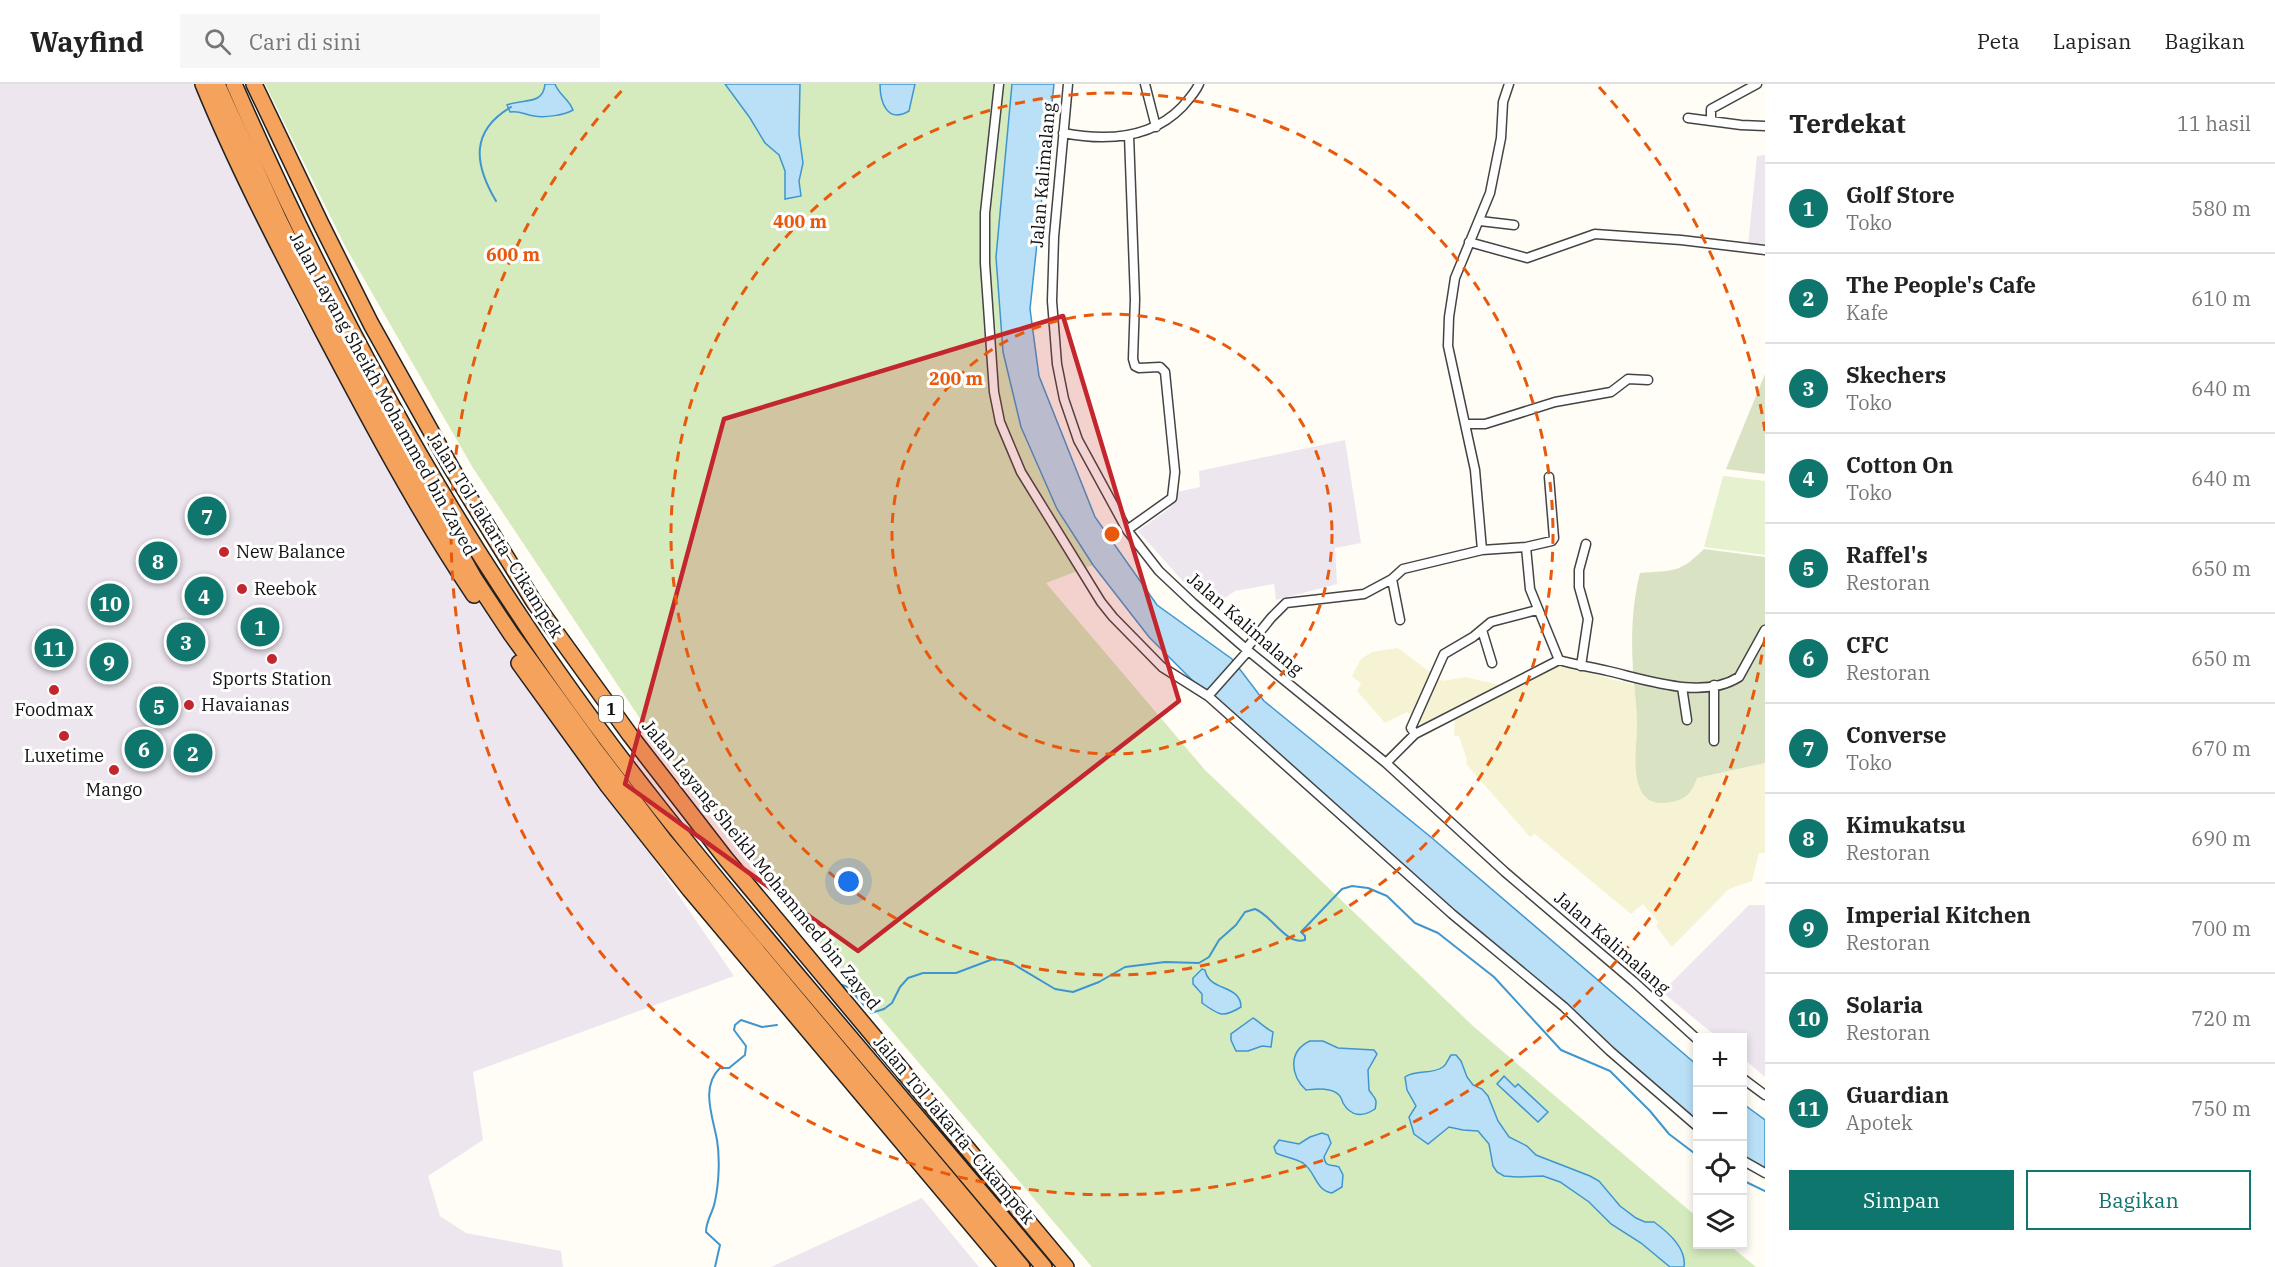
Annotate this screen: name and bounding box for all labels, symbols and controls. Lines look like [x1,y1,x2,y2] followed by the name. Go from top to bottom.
[180,14,600,68] search box
[30,23,144,60] text: Wayfind
[201,25,234,58] icon: search
[249,27,361,56] text: Cari di sini
[1977,27,2020,55] text: Peta
[2053,27,2131,55] text: Lapisan
[2164,27,2245,55] text: Bagikan
[1025,101,1060,249] street label: Jalan Kalimalang
[1789,106,1906,140] text: Terdekat
[2177,110,2251,137] text: 11 hasil
[1846,180,1955,209] text: Golf Store
[1803,195,1815,222] text: 1
[2191,195,2251,222] text: 580 m
[1846,209,1892,236] text: Toko
[773,210,828,233] text: 400 m
[285,228,482,560] street label: Jalan Layang Sheikh Mohammed bin Zayed
[486,243,541,266] text: 600 m
[1846,270,2036,299] text: The People's Cafe
[1803,285,1815,312] text: 2
[2191,285,2251,312] text: 610 m
[1846,299,1888,326] text: Kafe
[1846,360,1946,389] text: Skechers
[929,367,984,390] text: 200 m
[1803,375,1815,402] text: 3
[2191,375,2251,402] text: 640 m
[1846,389,1892,416] text: Toko
[422,427,569,643] street label: Jalan Tol Jakarta–Cikampek
[1846,450,1953,479] text: Cotton On
[1803,465,1815,492] text: 4
[2191,465,2251,492] text: 640 m
[1846,479,1892,506] text: Toko
[188,494,226,538] pin: 7
[1102,524,1122,544] centre of rings
[138,538,178,584] pin: 8
[236,540,345,563] place label: New Balance
[1846,540,1928,569] text: Raffel's
[217,545,231,559] marker: New Balance
[1803,555,1815,582] text: 5
[2191,555,2251,582] text: 650 m
[1183,567,1308,680] street label: Jalan Kalimalang
[1846,569,1930,596] text: Restoran
[184,574,224,618] pin: 4
[254,577,317,600] place label: Reebok
[90,580,130,626] pin: 10
[235,582,249,596] marker: Reebok
[240,604,280,650] pin: 1
[166,620,206,664] pin: 3
[34,626,74,670] pin: 11
[1846,630,1889,659] text: CFC
[90,640,128,684] pin: 9
[1803,645,1815,672] text: 6
[2191,645,2251,672] text: 650 m
[265,652,279,666] marker: Sports Station
[1846,659,1930,686] text: Restoran
[212,667,332,690] place label: Sports Station
[47,683,61,697] marker: Foodmax
[140,684,178,728] pin: 5
[201,693,290,716] place label: Havaianas
[599,696,623,722] road number: 1
[14,698,94,721] place label: Foodmax
[182,698,196,712] marker: Havaianas
[637,715,886,1014] street label: Jalan Layang Sheikh Mohammed bin Zayed
[1846,720,1947,749] text: Converse
[124,726,164,772] pin: 6
[57,729,71,743] marker: Luxetime
[174,730,212,776] pin: 2
[1803,735,1815,762] text: 7
[2191,735,2251,762] text: 670 m
[24,744,104,767] place label: Luxetime
[1846,749,1892,776] text: Toko
[107,763,121,777] marker: Mango
[86,778,142,801] place label: Mango
[1846,810,1966,839] text: Kimukatsu
[1803,825,1815,852] text: 8
[2191,825,2251,852] text: 690 m
[1846,839,1930,866] text: Restoran
[834,867,863,896] your location
[1550,886,1675,999] street label: Jalan Kalimalang
[1846,900,2031,929] text: Imperial Kitchen
[1803,915,1815,942] text: 9
[2191,915,2251,942] text: 700 m
[1846,929,1930,956] text: Restoran
[1846,990,1923,1019] text: Solaria
[1797,1005,1821,1032] text: 10
[2191,1005,2251,1032] text: 720 m
[1846,1019,1930,1046] text: Restoran
[869,1031,1040,1229] street label: Jalan Tol Jakarta–Cikampek
[1693,1033,1747,1249] map controls
[1693,1033,1747,1087] button: +
[1846,1080,1949,1109] text: Guardian
[1693,1087,1747,1141] button: −
[1797,1095,1821,1122] text: 11
[2191,1095,2251,1122] text: 750 m
[1846,1109,1913,1136] text: Apotek
[1693,1141,1747,1195] button: locate
[1789,1170,2014,1230] button: Simpan
[2026,1170,2251,1230] button: Bagikan
[1693,1195,1747,1249] button: layers

